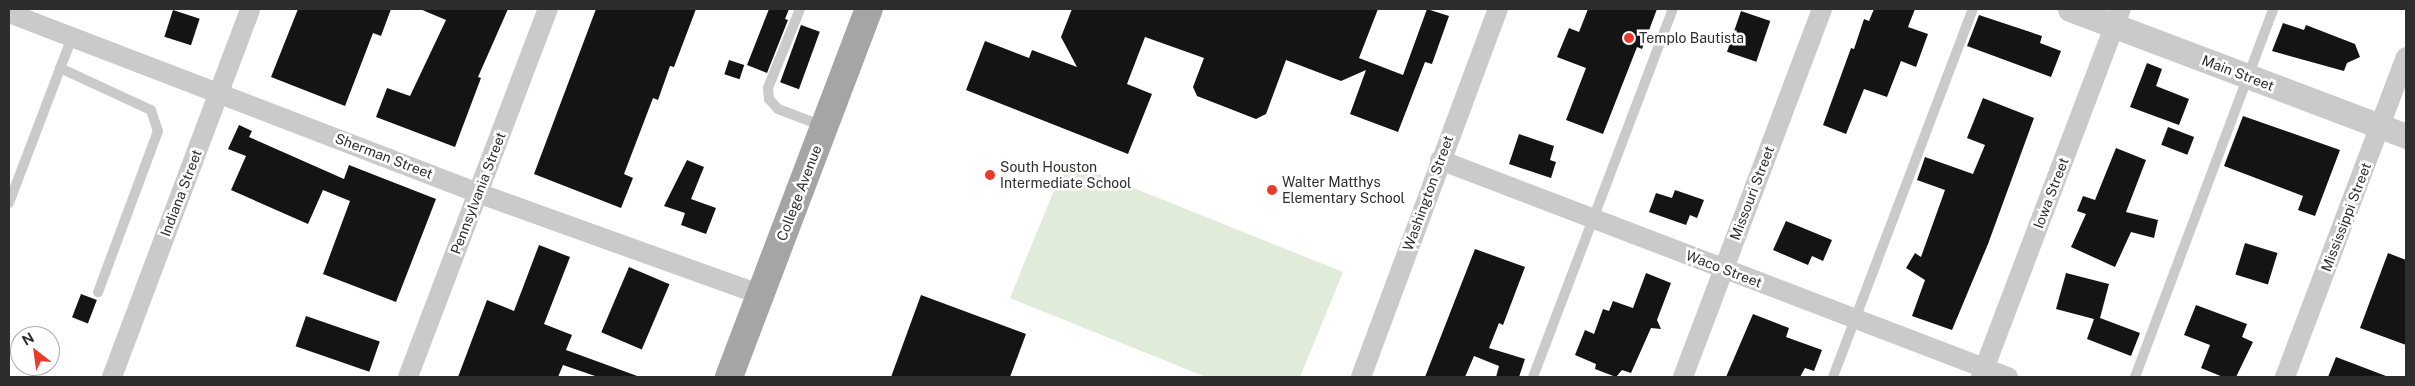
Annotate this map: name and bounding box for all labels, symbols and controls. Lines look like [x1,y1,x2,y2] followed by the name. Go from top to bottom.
[1639,30,1744,46] place label: Templo Bautista
[1623,32,1635,44] marker: Templo Bautista
[2200,52,2276,94] street label: Main Street
[333,130,435,182] street label: Sherman Street
[447,130,509,256] street label: Pennsylvania Street
[1399,133,1457,253] street label: Washington Street
[773,143,825,243] street label: College Avenue
[1726,144,1778,242] street label: Missouri Street
[157,147,205,239] street label: Indiana Street
[2030,155,2072,231] street label: Iowa Street
[1000,159,1131,192] place label: South Houston Intermediate School
[2317,160,2375,274] street label: Mississippi Street
[984,169,996,181] marker: South Houston Intermediate School
[1282,174,1405,206] place label: Walter Matthys Elementary School
[1266,184,1278,196] marker: Walter Matthys Elementary School
[1684,247,1764,291] street label: Waco Street
[10,326,60,376] north arrow
[19,329,37,349] text: N

